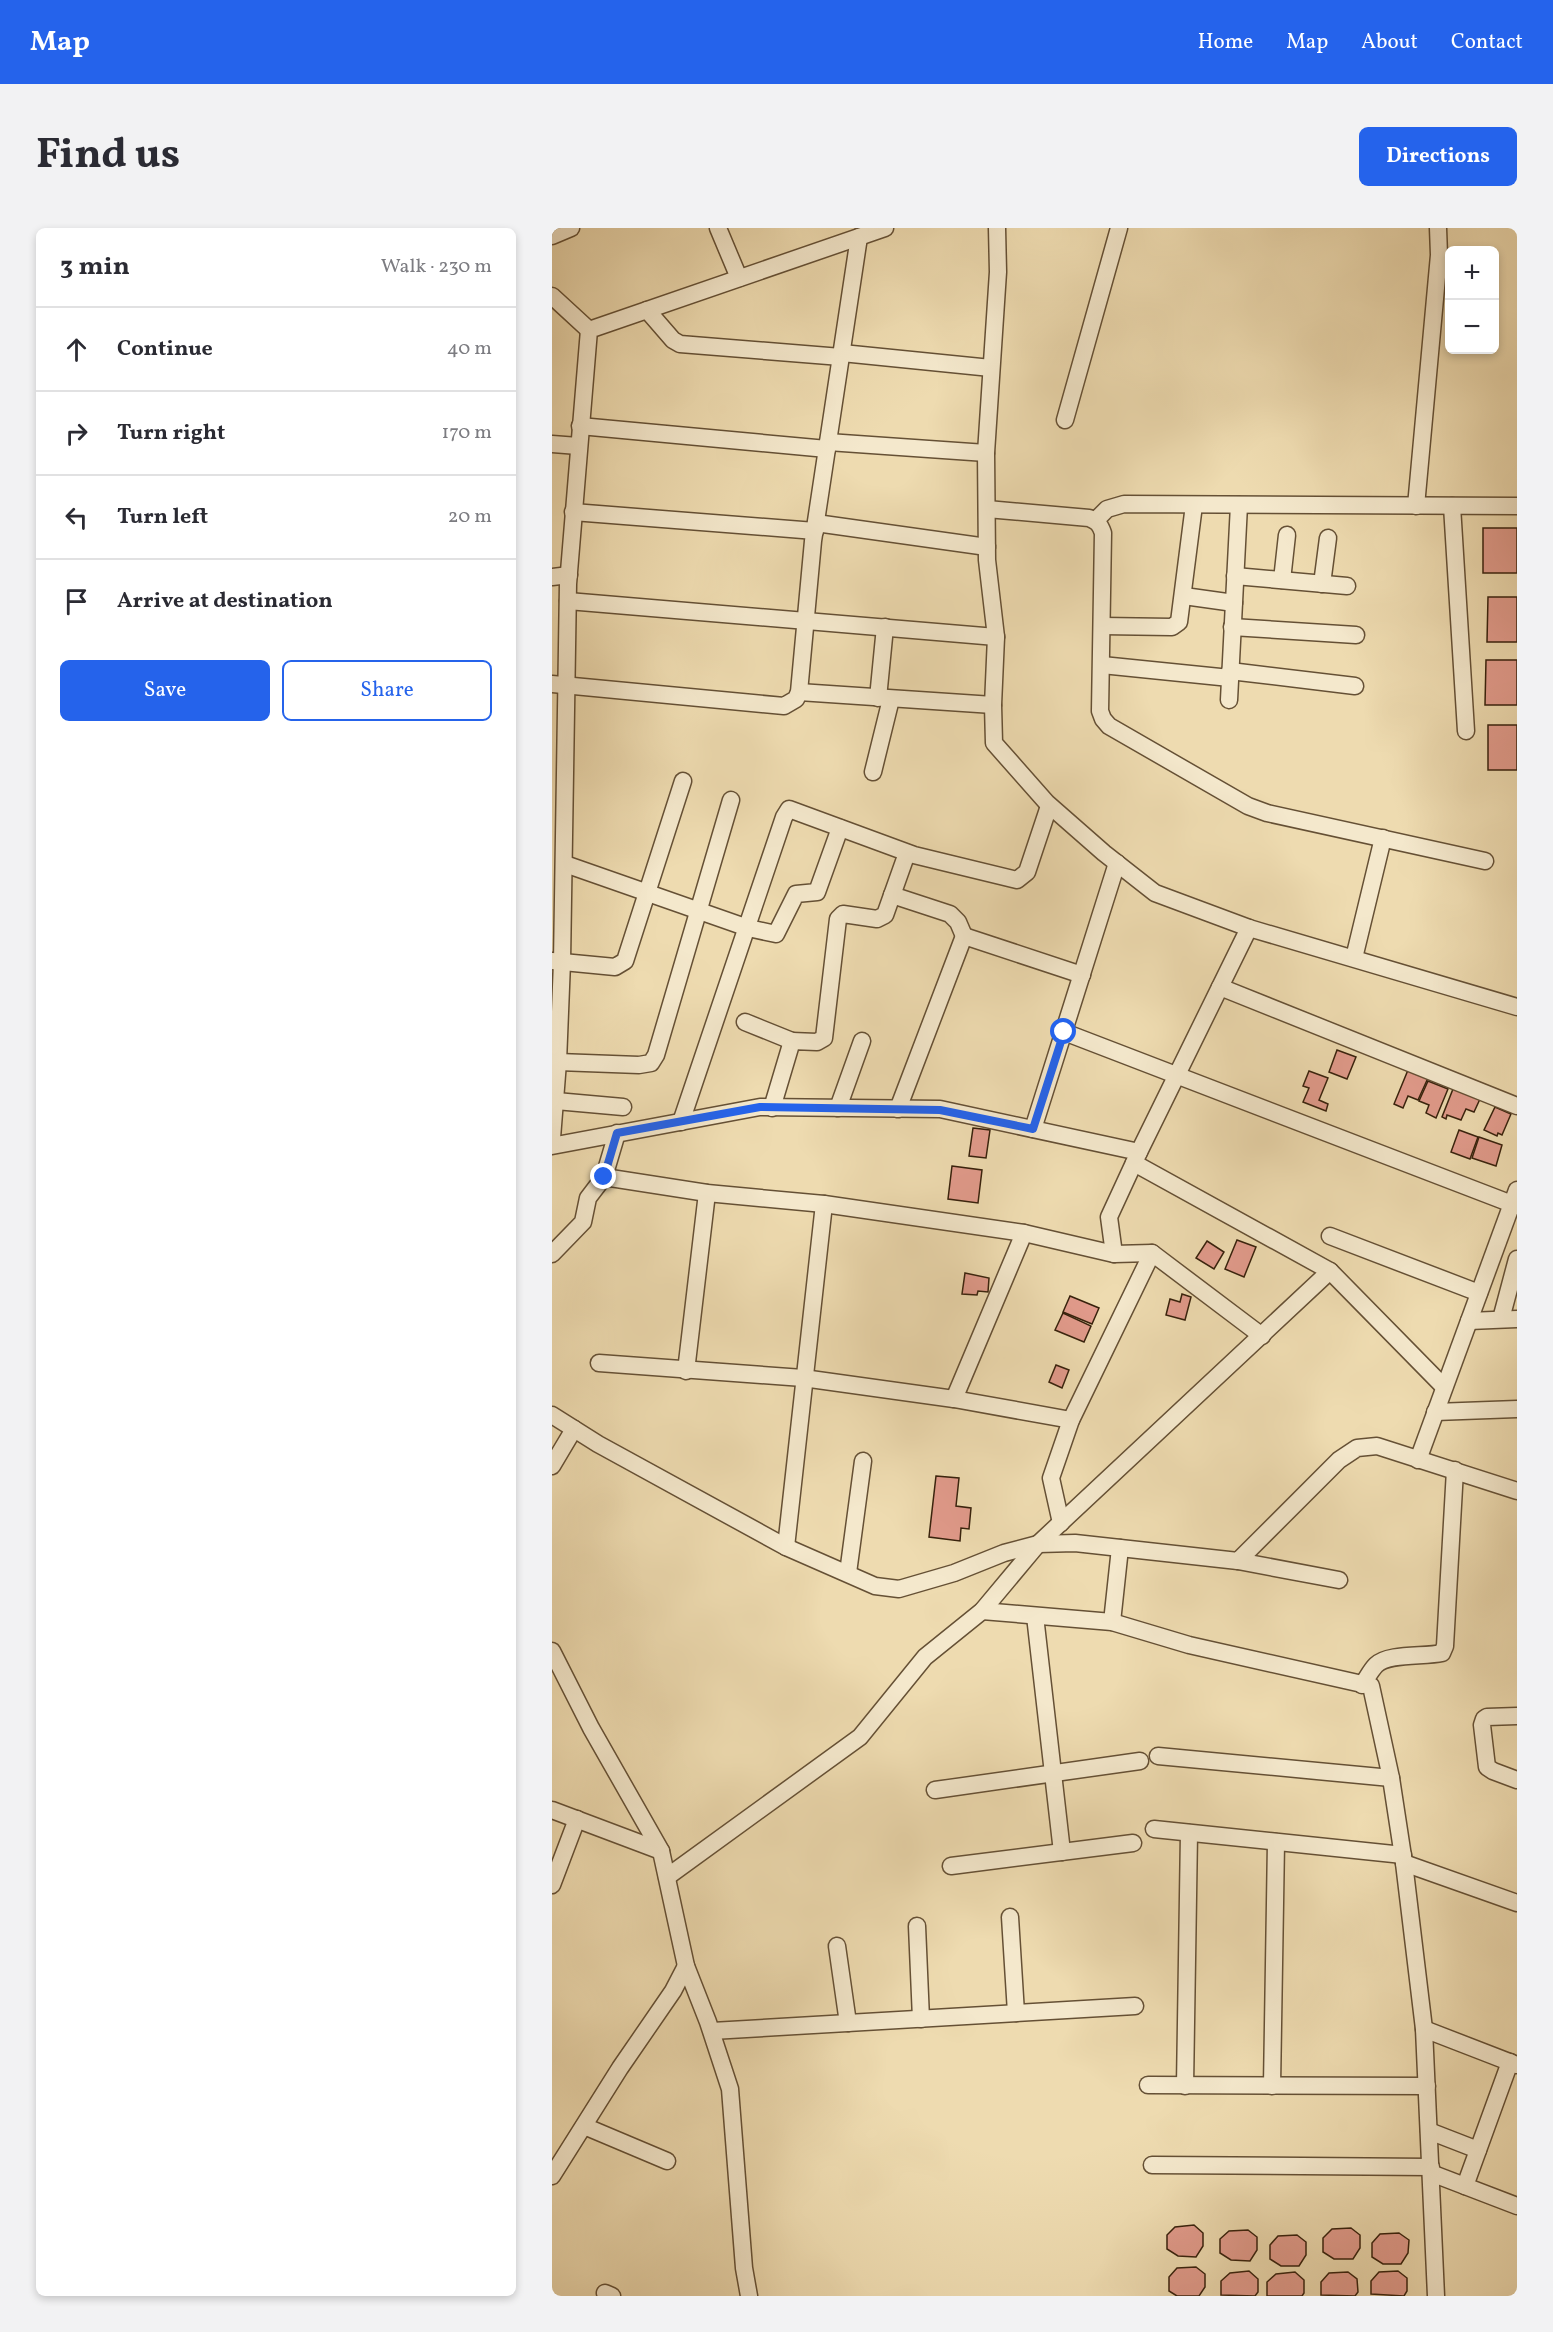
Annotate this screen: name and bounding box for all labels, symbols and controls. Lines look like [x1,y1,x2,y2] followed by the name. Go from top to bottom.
[30,23,90,62] text: Map
[1198,28,1253,57] text: Home
[1286,28,1328,57] text: Map
[1361,28,1418,57] text: About
[1451,28,1523,57] text: Contact
[36,127,180,186] text: Find us
[1359,127,1517,186] button: Directions
[1445,246,1499,354] map controls
[1445,246,1499,300] button: +
[60,249,130,285] text: 3 min
[381,253,492,281] text: Walk · 230 m
[1445,300,1499,354] button: −
[60,333,93,366] icon: ahead
[117,334,213,365] text: Continue
[447,335,492,363] text: 40 m
[60,417,93,450] icon: right
[117,418,225,449] text: Turn right
[442,419,492,447] text: 170 m
[60,501,93,534] icon: left
[117,502,208,533] text: Turn left
[448,503,492,531] text: 20 m
[60,585,93,618] icon: arrive
[117,586,333,617] text: Arrive at destination
[60,660,270,721] button: Save
[282,660,492,721] button: Share
[1050,1018,1076,1044] route start
[590,1163,616,1189] route end

